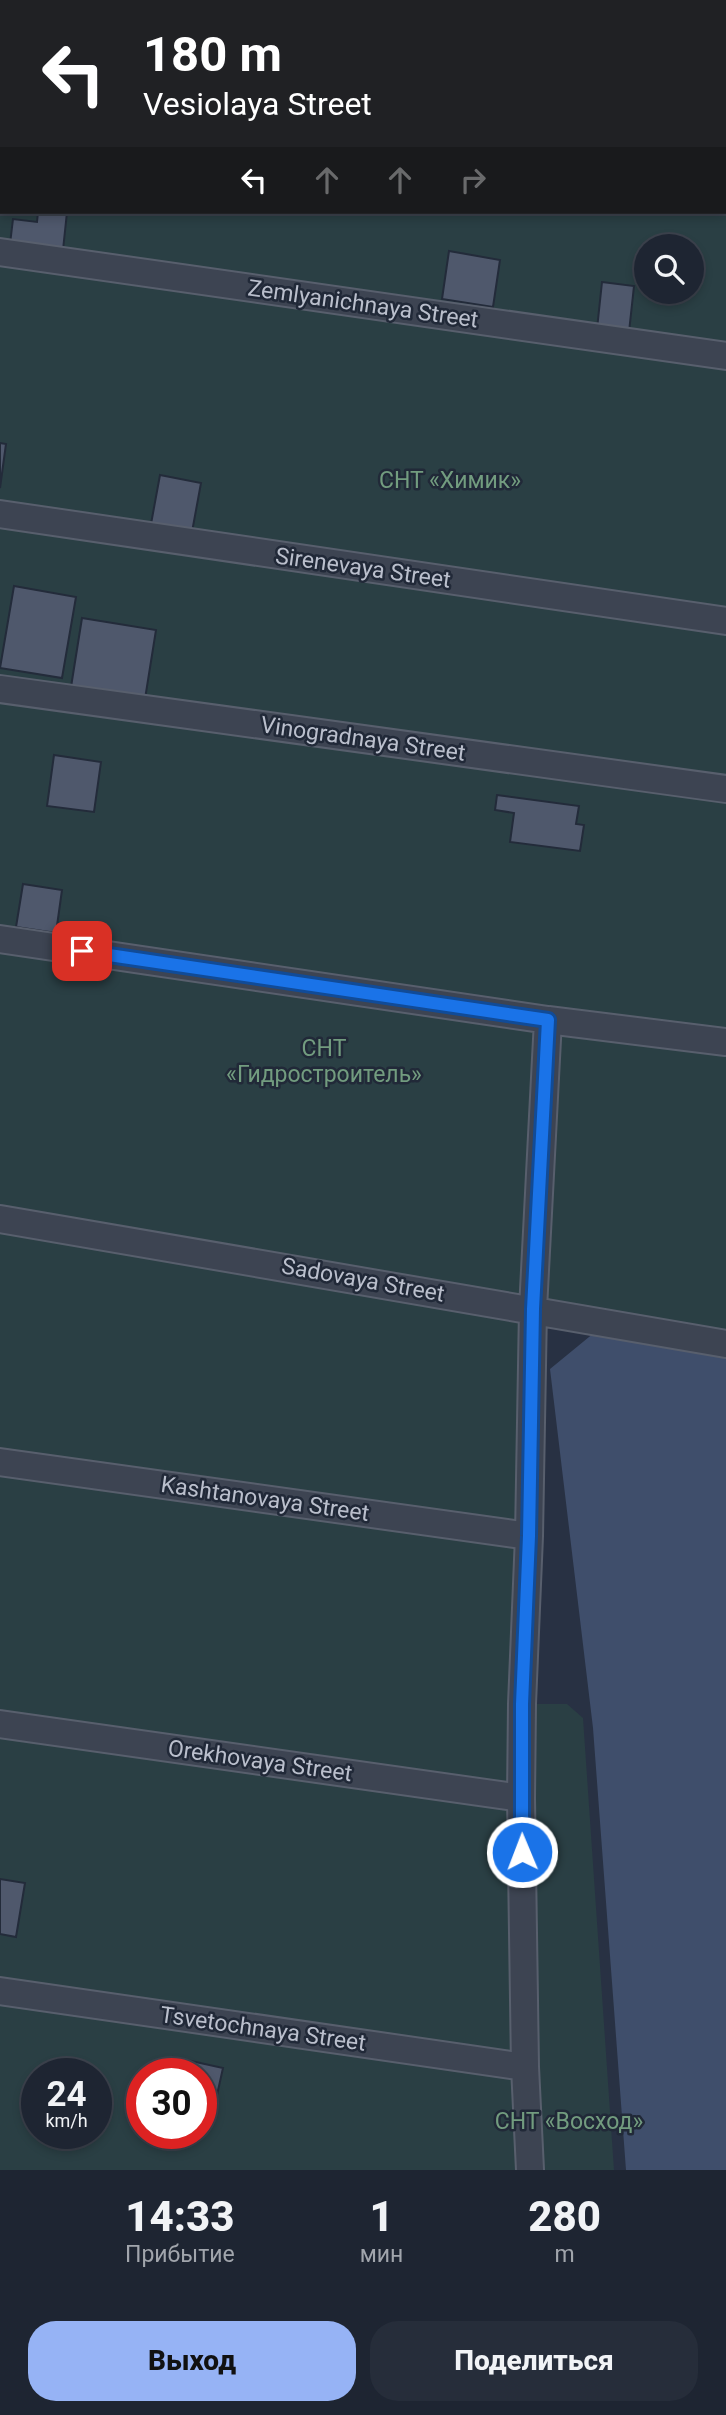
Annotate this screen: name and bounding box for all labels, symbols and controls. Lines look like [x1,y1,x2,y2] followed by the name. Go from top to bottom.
[143,26,282,83] text: 180 m
[28,28,119,119] icon: left
[143,85,372,123] text: Vesiolaya Street
[235,161,273,199] icon: left
[308,161,346,199] icon: ahead
[381,161,419,199] icon: ahead
[454,161,492,199] icon: right
[634,234,704,304] map controls
[634,234,704,304] button: search
[246,274,480,334] street label: Zemlyanichnaya Street
[379,467,521,494] park label: СНТ «Химик»
[274,542,452,594] street label: Sirenevaya Street
[259,711,467,767] street label: Vinogradnaya Street
[52,921,112,981] pin
[63,932,101,970] icon: arrive
[226,1035,422,1088] park label: СНТ «Гидростроитель»
[279,1252,447,1308] street label: Sadovaya Street
[159,1471,371,1527] street label: Kashtanovaya Street
[166,1735,354,1787] street label: Orekhovaya Street
[485,1815,559,1889] position arrow
[158,2001,368,2057] street label: Tsvetochnaya Street
[126,2058,217,2149] speed limit sign: 30
[46,2074,87,2115] text: 24
[495,2108,643,2135] park label: СНТ «Восход»
[45,2110,88,2131] text: km/h
[125,2192,234,2241] text: 14:33
[369,2192,394,2241] text: 1
[528,2192,601,2241] text: 280
[125,2241,235,2268] text: Прибытие
[360,2241,403,2268] text: мин
[555,2241,575,2268] text: m
[28,2321,356,2401] button: Выход
[370,2321,698,2401] button: Поделиться

